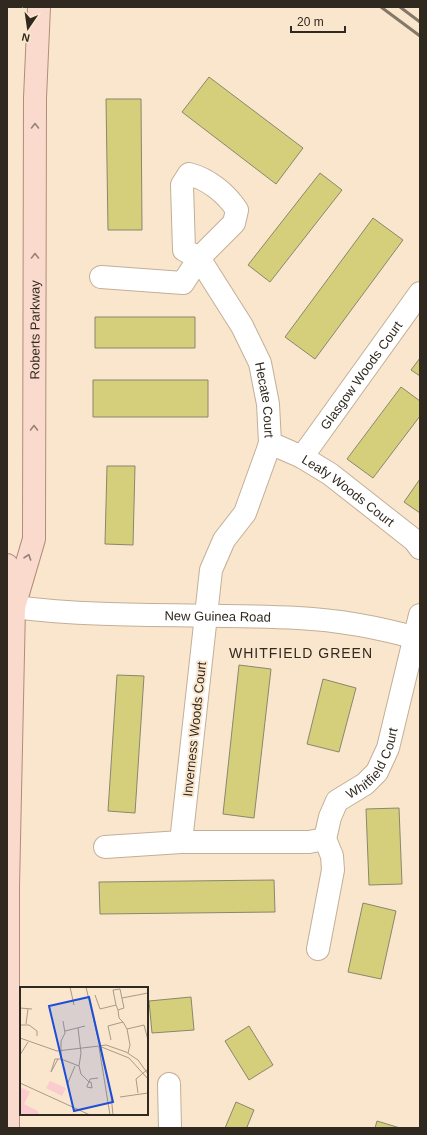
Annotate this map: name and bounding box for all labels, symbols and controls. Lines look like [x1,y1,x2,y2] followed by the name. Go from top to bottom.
[8,8,48,48] north arrow
[291,8,345,34] scale bar
[297,15,324,29] text: 20 m
[20,31,31,44] text: N
[31,123,39,129] one-way arrow
[31,253,39,259] one-way arrow
[27,280,43,379] street label: Roberts Parkway
[317,318,406,432] street label: Glasgow Woods Court
[252,361,277,439] street label: Hecate Court
[30,425,38,431] one-way arrow
[299,452,397,530] street label: Leafy Woods Court
[24,553,32,560] one-way arrow
[164,608,271,625] street label: New Guinea Road
[229,645,373,661] district label: WHITFIELD GREEN
[180,660,209,797] street label: Inverness Woods Court
[343,726,401,802] street label: Whitfield Court
[20,987,148,1115] inset map

